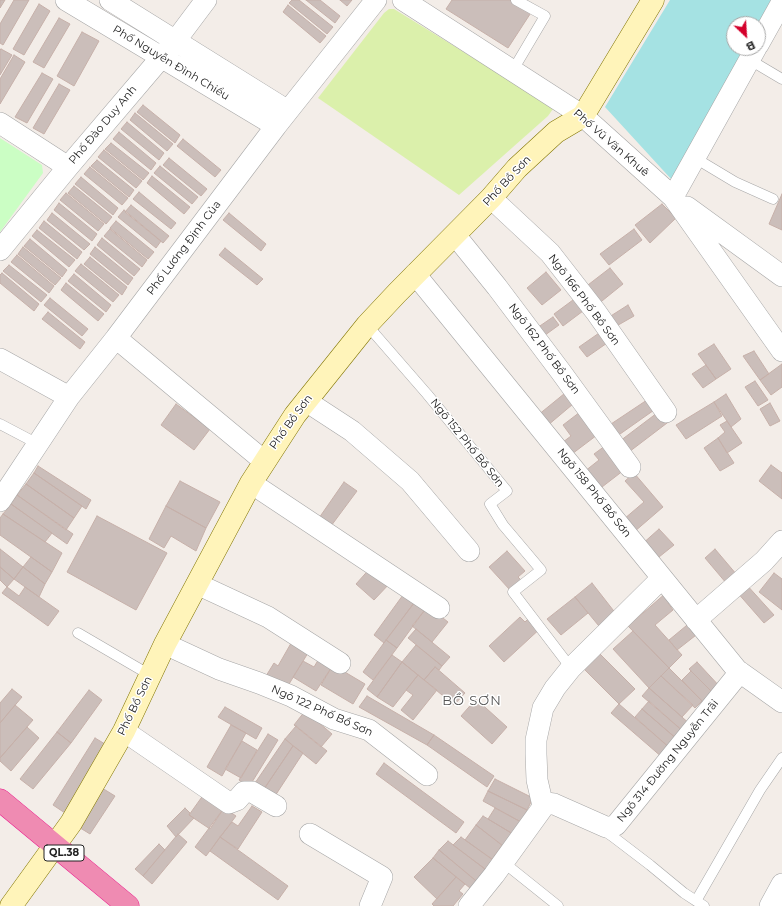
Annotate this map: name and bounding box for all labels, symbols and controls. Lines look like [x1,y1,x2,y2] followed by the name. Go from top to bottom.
[726,16,766,56] north arrow
[110,23,232,103] street label: Phố Nguyễn Đình Chiểu
[744,38,757,54] text: B
[66,83,140,167] street label: Phố Đào Duy Anh
[570,107,652,179] street label: Phố Vũ Văn Khuê
[480,153,534,209] street label: Phố Bồ Sơn
[144,198,224,298] street label: Phố Lương Định Của
[545,252,623,348] street label: Ngõ 166 Phố Bồ Sơn
[506,301,582,397] street label: Ngõ 162 Phố Bồ Sơn
[267,392,315,452] street label: Phố Bồ Sơn
[427,396,507,490] street label: Ngõ 152 Phố Bồ Sơn
[554,446,634,540] street label: Ngõ 158 Phố Bồ Sơn
[115,674,155,738] street label: Phố Bồ Sơn
[269,683,375,739] street label: Ngõ 122 Phố Bồ Sơn
[442,693,502,709] district label: BỒ SƠN
[614,697,722,825] street label: Ngõ 314 Đường Nguyễn Trãi
[44,845,84,861] road number: QL.38

